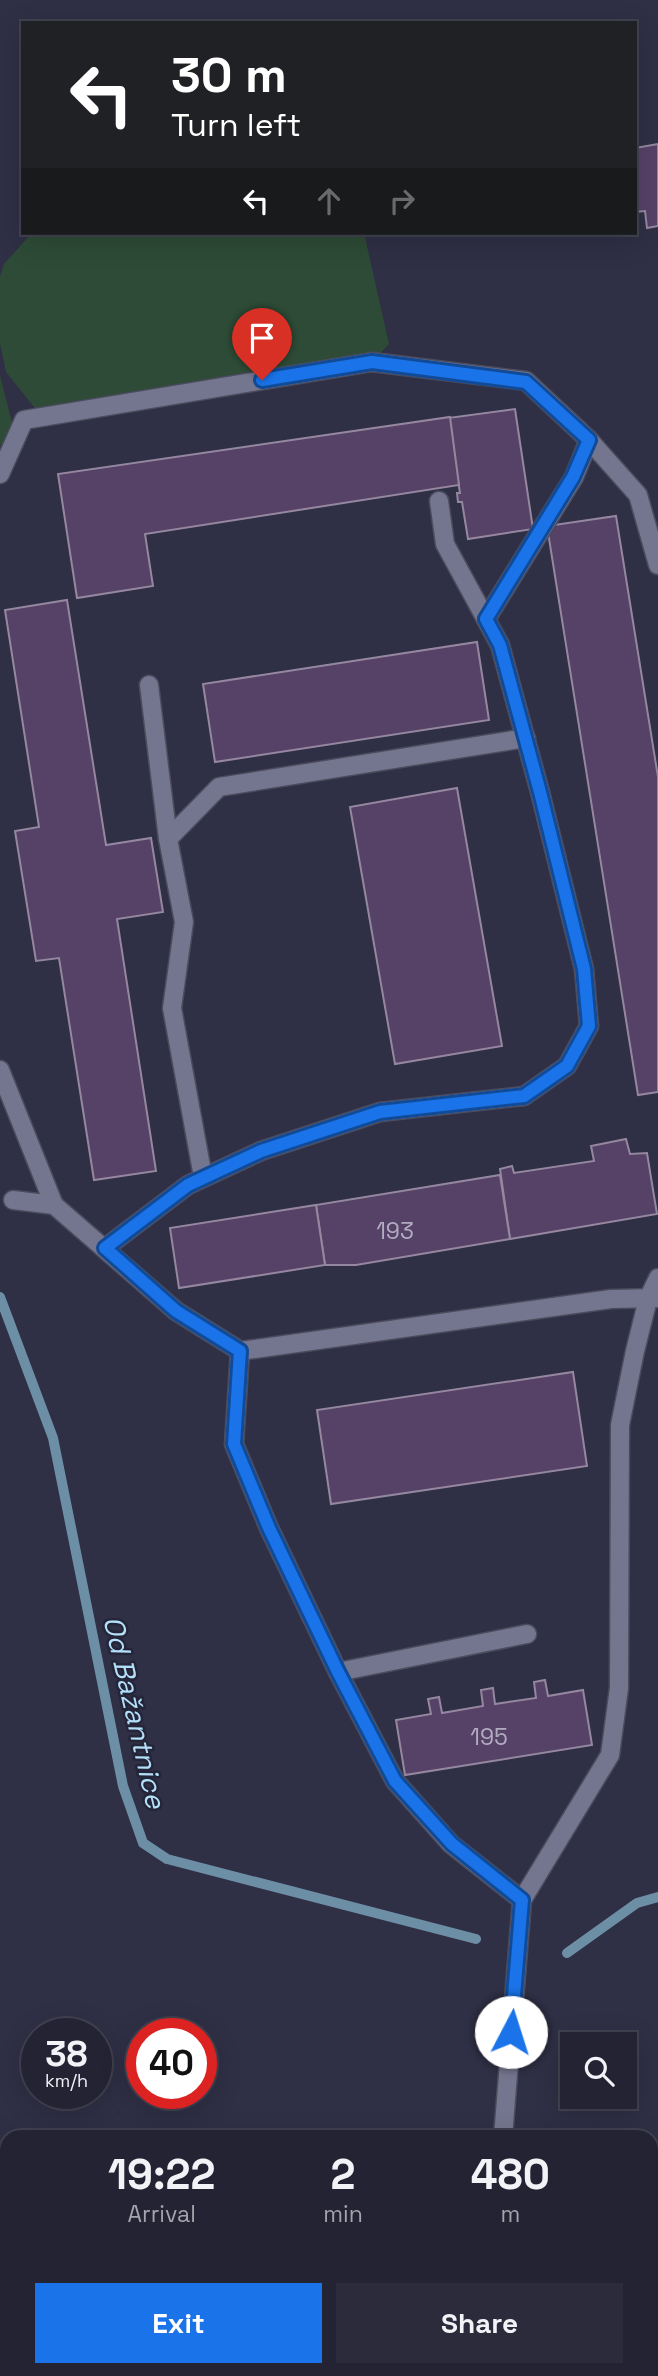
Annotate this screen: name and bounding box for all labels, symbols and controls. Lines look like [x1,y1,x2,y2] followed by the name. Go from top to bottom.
[171,44,287,106] text: 30 m
[56,49,147,140] icon: left
[171,105,301,145] text: Turn left
[237,182,275,220] icon: left
[310,182,348,220] icon: ahead
[383,182,421,220] icon: right
[232,308,292,380] pin
[243,319,281,357] icon: arrive
[376,1216,414,1246] house number: 193
[95,1612,175,1813] water label: Od Bažantnice
[470,1722,508,1752] house number: 195
[474,1995,548,2069] position arrow
[126,2018,217,2109] speed limit sign: 40
[45,2032,88,2076] text: 38
[560,2032,637,2109] map controls
[560,2032,637,2109] button: search
[45,2069,88,2092] text: km/h
[108,2148,215,2201] text: 19:22
[331,2148,356,2201] text: 2
[471,2148,550,2201] text: 480
[127,2199,196,2229] text: Arrival
[323,2199,363,2229] text: min
[501,2199,520,2229] text: m
[35,2283,322,2363] button: Exit
[336,2283,623,2363] button: Share

